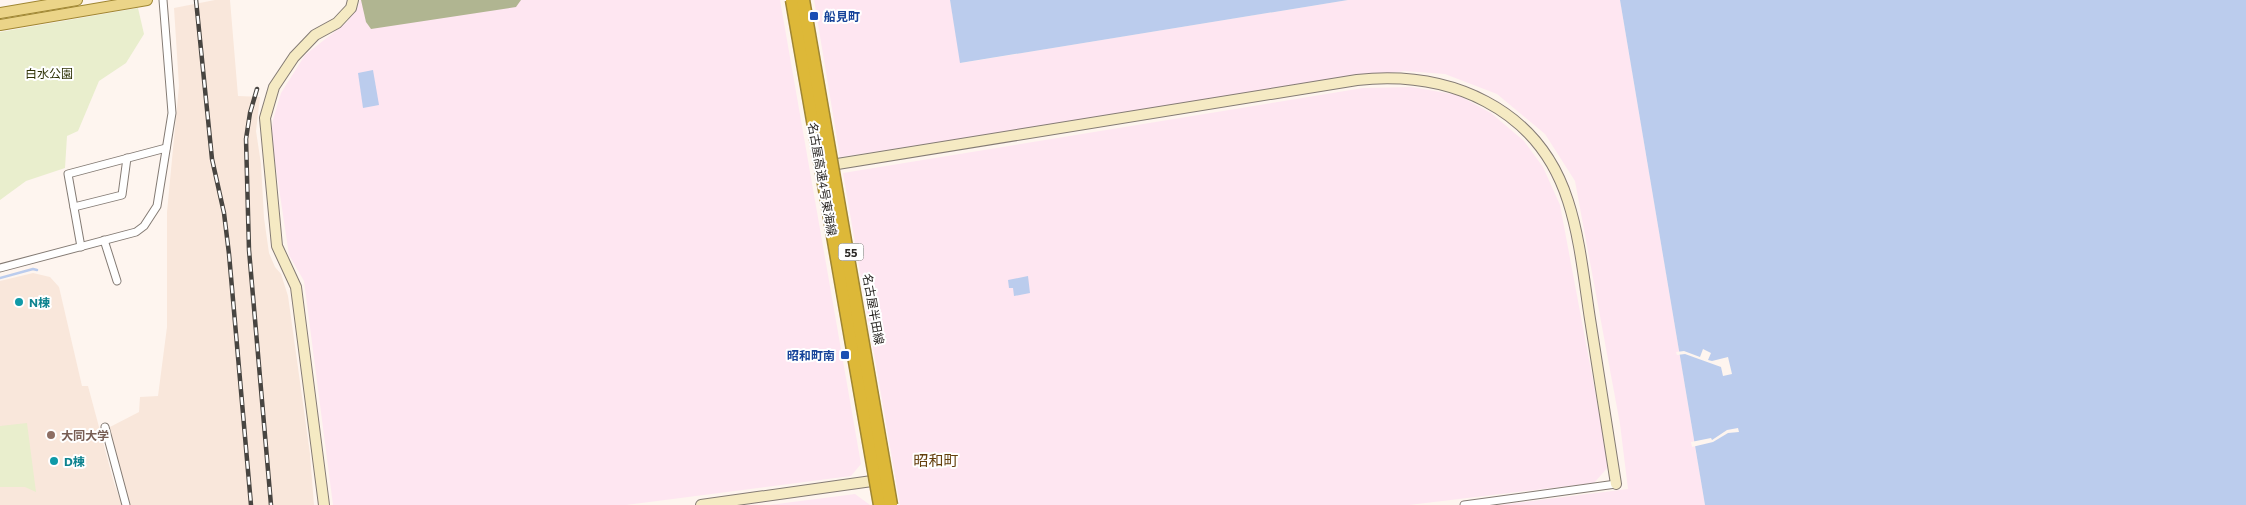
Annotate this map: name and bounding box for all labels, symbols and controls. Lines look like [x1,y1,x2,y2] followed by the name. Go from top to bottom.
[824,9,860,23] place label: 船見町
[808,10,820,22] marker: 船見町
[25,66,73,80] park label: 白水公園
[806,121,840,237] street label: 名古屋高速4号東海線
[838,243,864,260] road number: 55
[861,272,887,346] street label: 名古屋半田線
[29,295,50,309] place label: N棟
[13,296,25,308] marker: N棟
[787,348,835,362] place label: 昭和町南
[839,349,851,361] marker: 昭和町南
[61,428,109,442] place label: 大同大学
[45,429,57,441] marker: 大同大学
[913,451,959,469] district label: 昭和町
[64,454,85,468] place label: D棟
[48,455,60,467] marker: D棟

